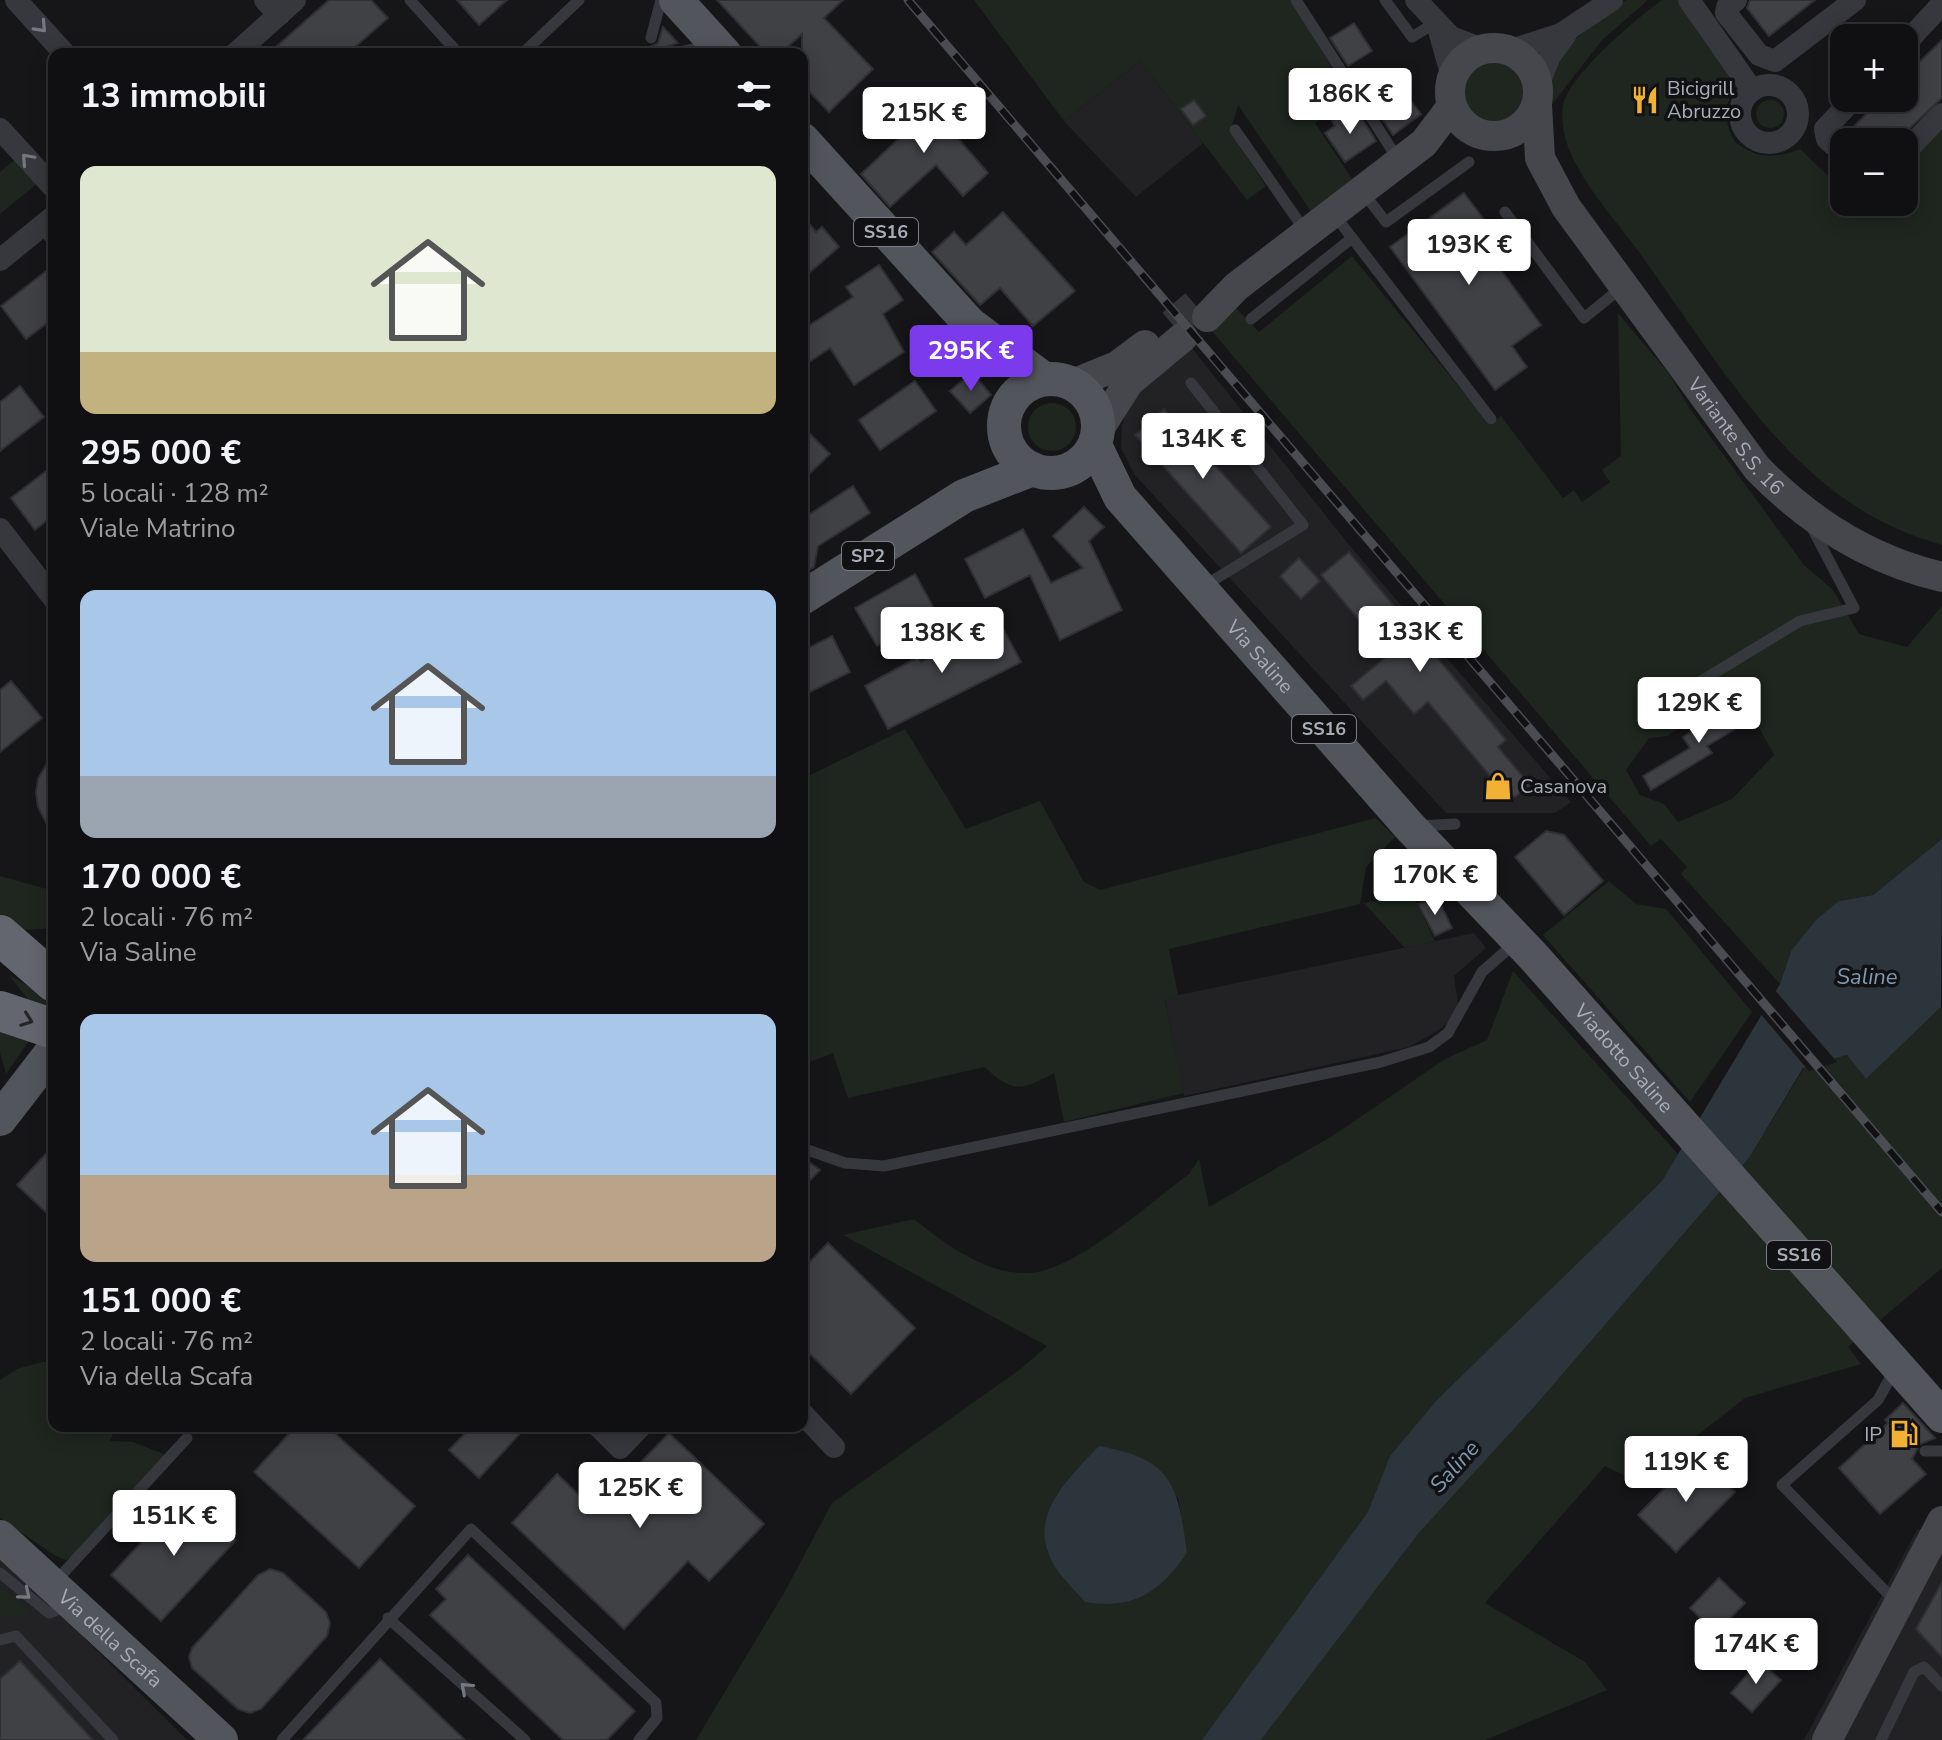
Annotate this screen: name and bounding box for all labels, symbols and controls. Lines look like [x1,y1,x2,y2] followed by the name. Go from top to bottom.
[31,18,46,32] one-way arrow
[1830,24,1918,216] map controls
[1830,24,1918,112] button: +
[1285,68,1415,136] pin: 186K €
[80,73,266,119] text: 13 immobili
[732,74,776,118] icon: filters
[1667,75,1741,125] place label: Bicigrill Abruzzo
[1307,76,1393,111] text: 186K €
[1630,85,1660,115] restaurant icon: Bicigrill Abruzzo
[859,87,989,155] pin: 215K €
[881,95,967,130] text: 215K €
[1830,128,1918,216] button: −
[22,153,37,168] one-way arrow
[356,218,500,362] icon: home
[854,218,918,246] road number: SS16
[1404,219,1534,287] pin: 193K €
[1426,227,1512,262] text: 193K €
[906,325,1036,393] pin: 295K €
[928,333,1014,368] text: 295K €
[1681,371,1790,501] street label: Variante S.S. 16
[1138,413,1268,481] pin: 134K €
[1160,421,1246,456] text: 134K €
[80,430,241,476] text: 295 000 €
[80,476,269,511] text: 5 locali · 128 m²
[80,511,235,546] text: Viale Matrino
[842,542,894,570] road number: SP2
[1355,606,1485,674] pin: 133K €
[877,607,1007,675] pin: 138K €
[1219,613,1299,699] street label: Via Saline
[1377,614,1463,649] text: 133K €
[899,615,985,650] text: 138K €
[356,642,500,786] icon: home
[1634,677,1764,745] pin: 129K €
[1656,685,1742,720] text: 129K €
[1292,715,1356,743] road number: SS16
[1483,771,1513,801] shop icon: Casanova
[1520,773,1607,800] place label: Casanova
[1370,849,1500,917] pin: 170K €
[80,854,241,900] text: 170 000 €
[1392,857,1478,892] text: 170K €
[80,900,253,935] text: 2 locali · 76 m²
[80,935,197,970] text: Via Saline
[1836,962,1898,992] water label: Saline
[1567,998,1679,1119] street label: Viadotto Saline
[19,1010,33,1027] one-way arrow
[356,1066,500,1210] icon: home
[1767,1241,1831,1269] road number: SS16
[80,1278,241,1324] text: 151 000 €
[80,1324,253,1359] text: 2 locali · 76 m²
[80,1359,253,1394] text: Via della Scafa
[1889,1419,1919,1449] fuel station icon: IP
[1864,1421,1882,1448] place label: IP
[1423,1434,1486,1499] water label: Saline
[1621,1436,1751,1504] pin: 119K €
[1643,1444,1729,1479] text: 119K €
[575,1462,705,1530] pin: 125K €
[597,1470,683,1505] text: 125K €
[109,1490,239,1558] pin: 151K €
[131,1498,217,1533] text: 151K €
[51,1583,168,1694] street label: Via della Scafa
[16,1584,31,1599] one-way arrow
[1691,1618,1821,1686] pin: 174K €
[1713,1626,1799,1661] text: 174K €
[461,1683,476,1698] one-way arrow

